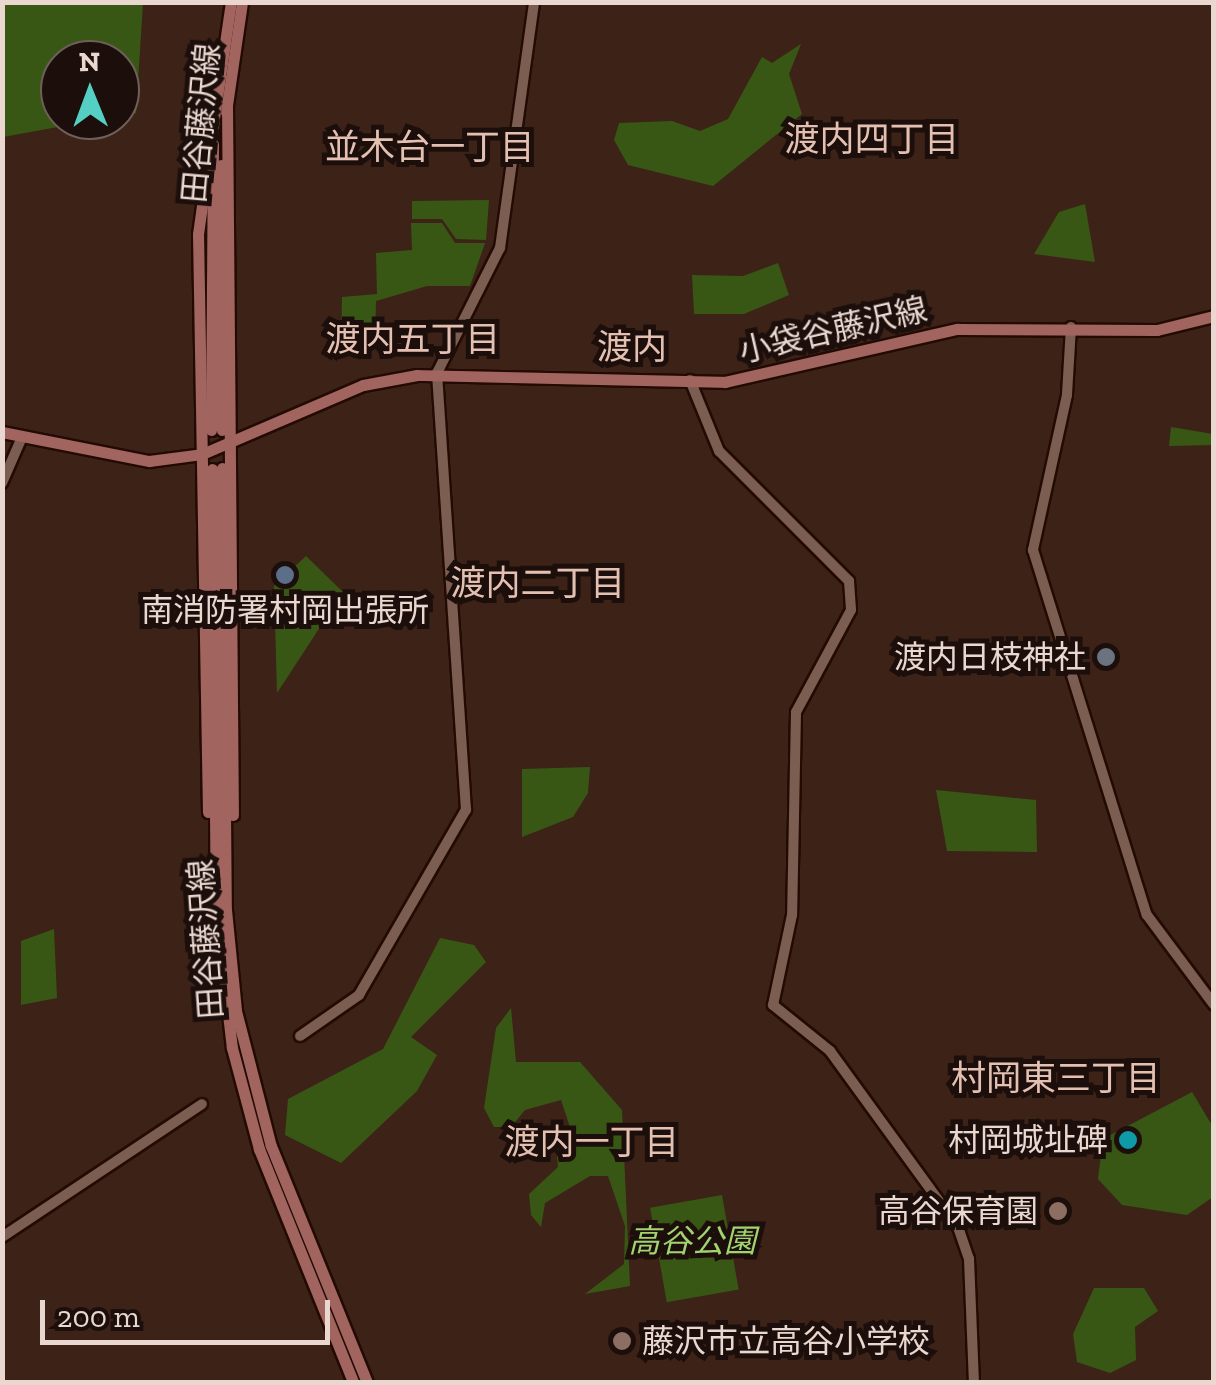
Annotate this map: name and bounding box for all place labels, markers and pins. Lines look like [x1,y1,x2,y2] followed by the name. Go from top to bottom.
[274,564,296,586] marker: 南消防署村岡出張所
[141,591,429,629] place label: 南消防署村岡出張所
[894,638,1086,676] place label: 渡内日枝神社
[1095,646,1117,668] marker: 渡内日枝神社
[948,1121,1108,1159] place label: 村岡城址碑
[1117,1129,1139,1151] marker: 村岡城址碑
[878,1192,1038,1230] place label: 高谷保育園
[1047,1200,1069,1222] marker: 高谷保育園
[642,1322,930,1360] place label: 藤沢市立高谷小学校
[611,1330,633,1352] marker: 藤沢市立高谷小学校

